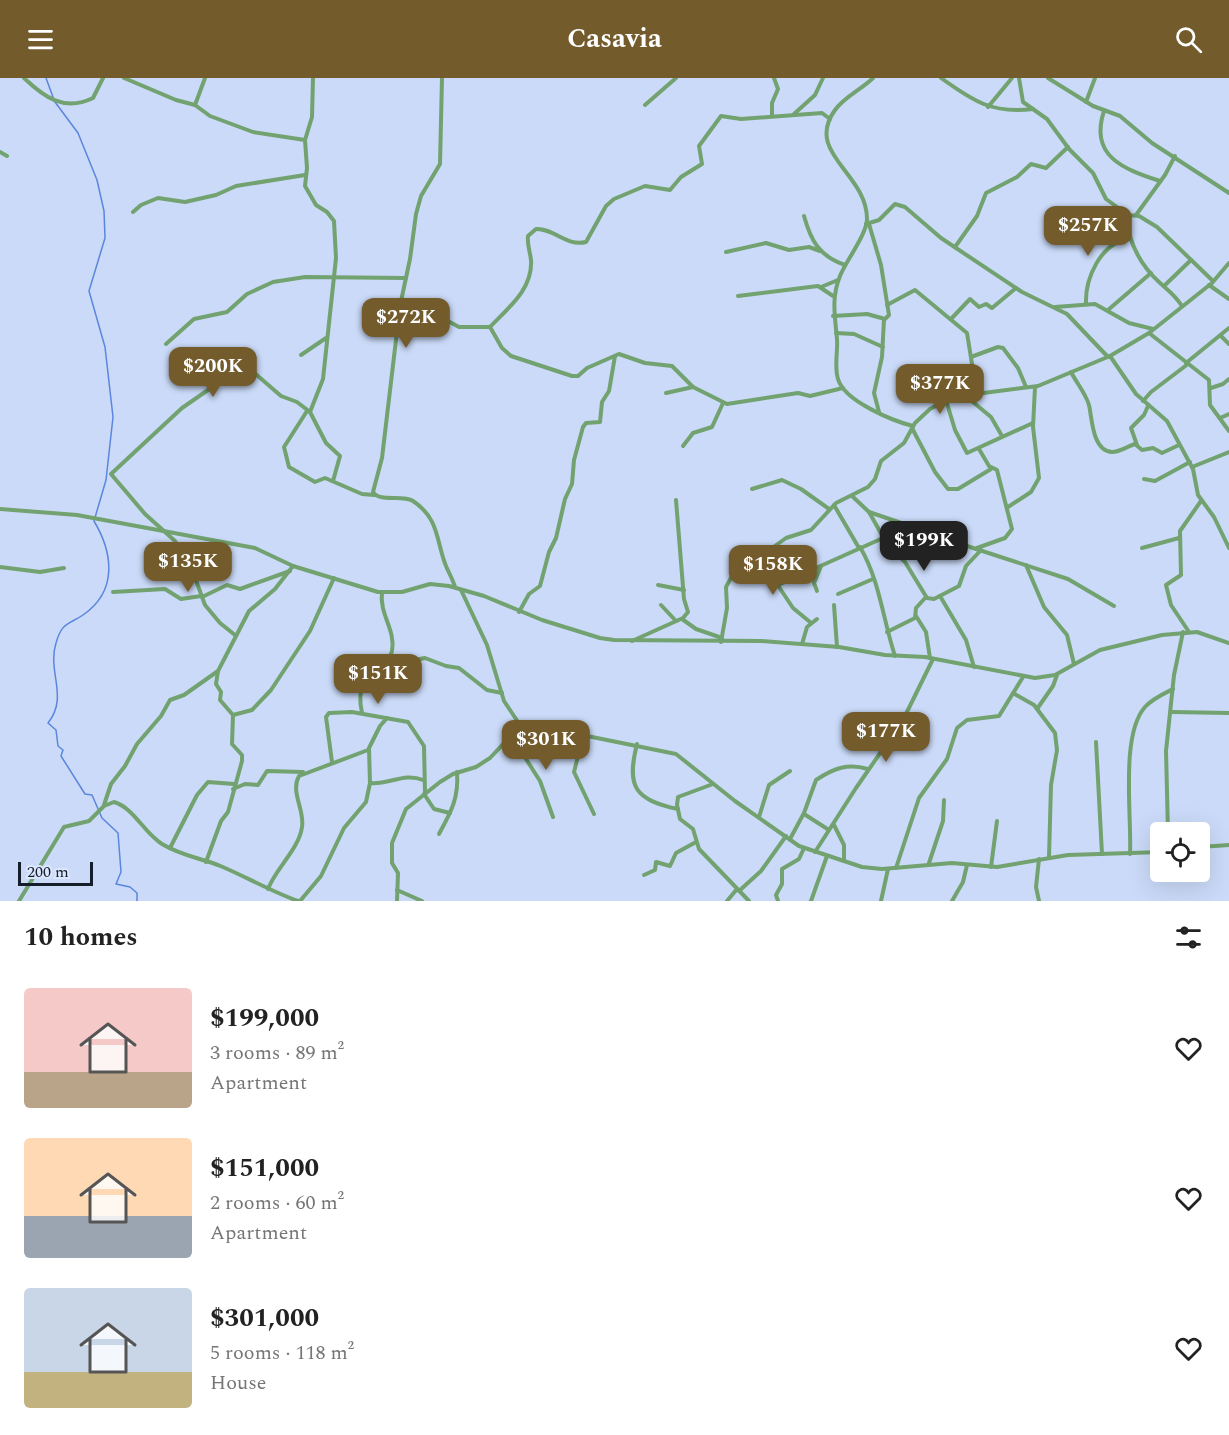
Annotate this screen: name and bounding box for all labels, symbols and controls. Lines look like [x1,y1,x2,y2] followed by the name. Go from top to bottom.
[567,18,662,60] text: Casavia
[24,23,57,56] icon: menu
[1172,23,1205,56] icon: search
[1046,206,1130,257] pin: $257K
[1058,210,1118,240] text: $257K
[364,298,448,349] pin: $272K
[376,302,436,332] text: $272K
[171,347,255,398] pin: $200K
[183,351,243,381] text: $200K
[898,364,982,415] pin: $377K
[910,368,970,398] text: $377K
[882,521,966,572] pin: $199K
[894,525,954,555] text: $199K
[146,542,230,593] pin: $135K
[731,545,815,596] pin: $158K
[158,546,218,576] text: $135K
[743,549,803,579] text: $158K
[336,654,420,705] pin: $151K
[348,658,408,688] text: $151K
[844,712,928,763] pin: $177K
[856,716,916,746] text: $177K
[504,720,588,771] pin: $301K
[516,724,576,754] text: $301K
[1150,822,1210,882] map controls
[1150,822,1210,882] button: locate
[18,859,93,886] scale bar
[27,860,69,884] text: 200 m
[24,917,138,957] text: 10 homes
[1172,921,1205,954] icon: filters
[210,998,319,1038] text: $199,000
[72,1012,144,1084] icon: home
[1172,1032,1205,1065] icon: heart
[210,1038,344,1068] text: 3 rooms · 89 m²
[210,1068,307,1098] text: Apartment
[210,1148,319,1188] text: $151,000
[72,1162,144,1234] icon: home
[1172,1182,1205,1215] icon: heart
[210,1188,344,1218] text: 2 rooms · 60 m²
[210,1218,307,1248] text: Apartment
[210,1298,319,1338] text: $301,000
[72,1312,144,1384] icon: home
[1172,1332,1205,1365] icon: heart
[210,1338,354,1368] text: 5 rooms · 118 m²
[210,1368,267,1398] text: House

